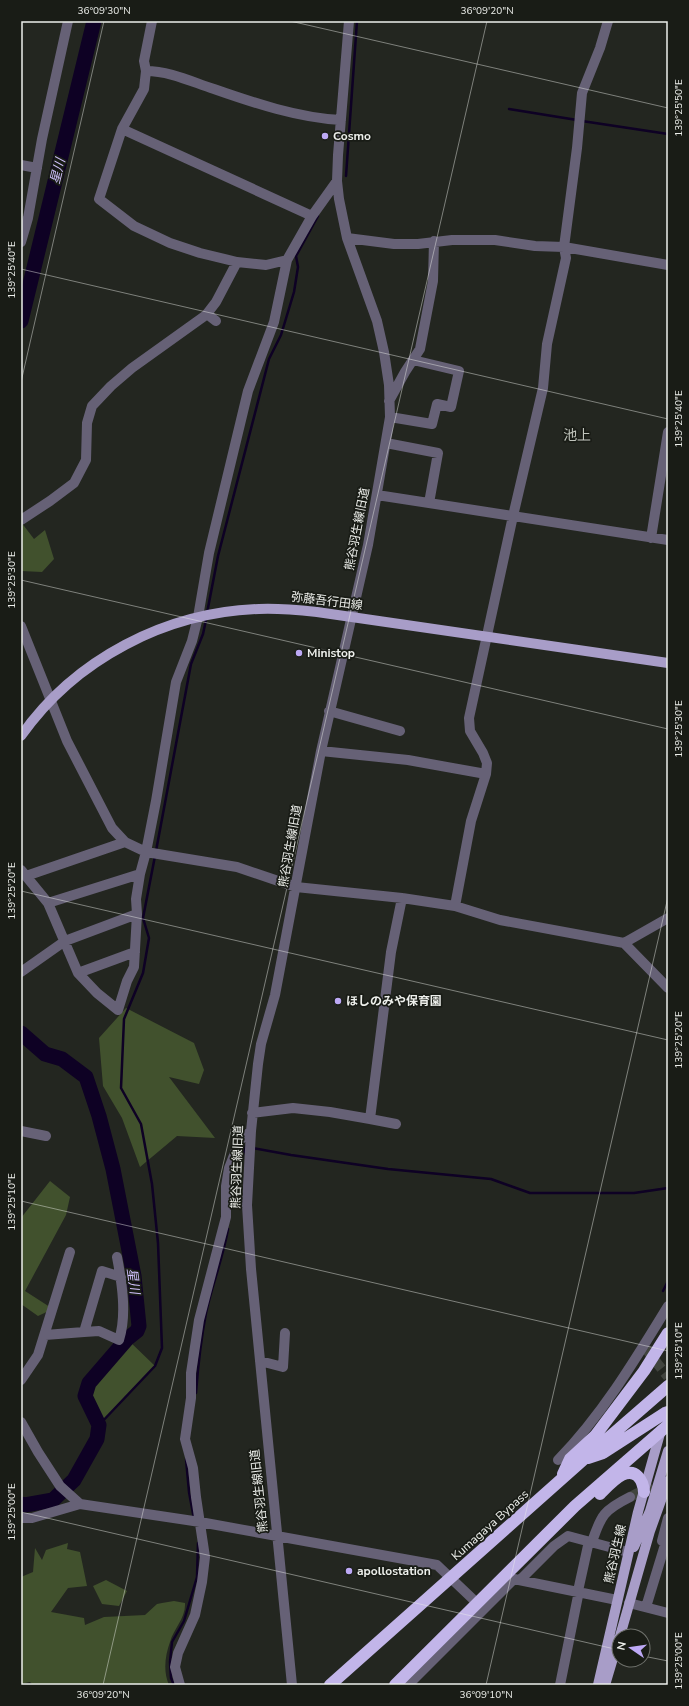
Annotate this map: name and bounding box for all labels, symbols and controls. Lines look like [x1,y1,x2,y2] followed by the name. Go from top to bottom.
[77,4,131,18] text: 36°09'30"N
[460,4,514,18] text: 36°09'20"N
[672,79,686,137] text: 139°25'50"E
[333,128,371,144] place label: Cosmo
[320,131,330,141] marker: Cosmo
[46,155,70,186] water label: 星川
[5,241,19,299] text: 139°25'40"E
[672,390,686,448] text: 139°25'40"E
[563,426,591,445] district label: 池上
[341,486,373,572] street label: 熊谷羽生線旧道
[5,551,19,609] text: 139°25'30"E
[290,589,364,613] street label: 弥藤吾行田線
[307,645,355,661] place label: Ministop
[294,648,304,658] marker: Ministop
[672,700,686,758] text: 139°25'30"E
[275,803,305,889] street label: 熊谷羽生線旧道
[5,862,19,920] text: 139°25'20"E
[346,993,442,1009] place label: ほしのみや保育園
[333,996,343,1006] marker: ほしのみや保育園
[672,1011,686,1069] text: 139°25'20"E
[228,1125,246,1209] street label: 熊谷羽生線旧道
[5,1173,19,1231] text: 139°25'10"E
[122,1267,144,1297] water label: 星川
[672,1322,686,1380] text: 139°25'10"E
[247,1448,271,1534] street label: 熊谷羽生線旧道
[5,1483,19,1541] text: 139°25'00"E
[448,1486,532,1564] street label: Kumagaya Bypass
[600,1523,630,1585] street label: 熊谷羽生線
[357,1563,431,1579] place label: apollostation
[344,1566,354,1576] marker: apollostation
[611,1628,651,1668] north arrow
[672,1632,686,1690] text: 139°25'00"E
[614,1640,630,1652] text: N
[76,1688,130,1702] text: 36°09'20"N
[459,1688,513,1702] text: 36°09'10"N

